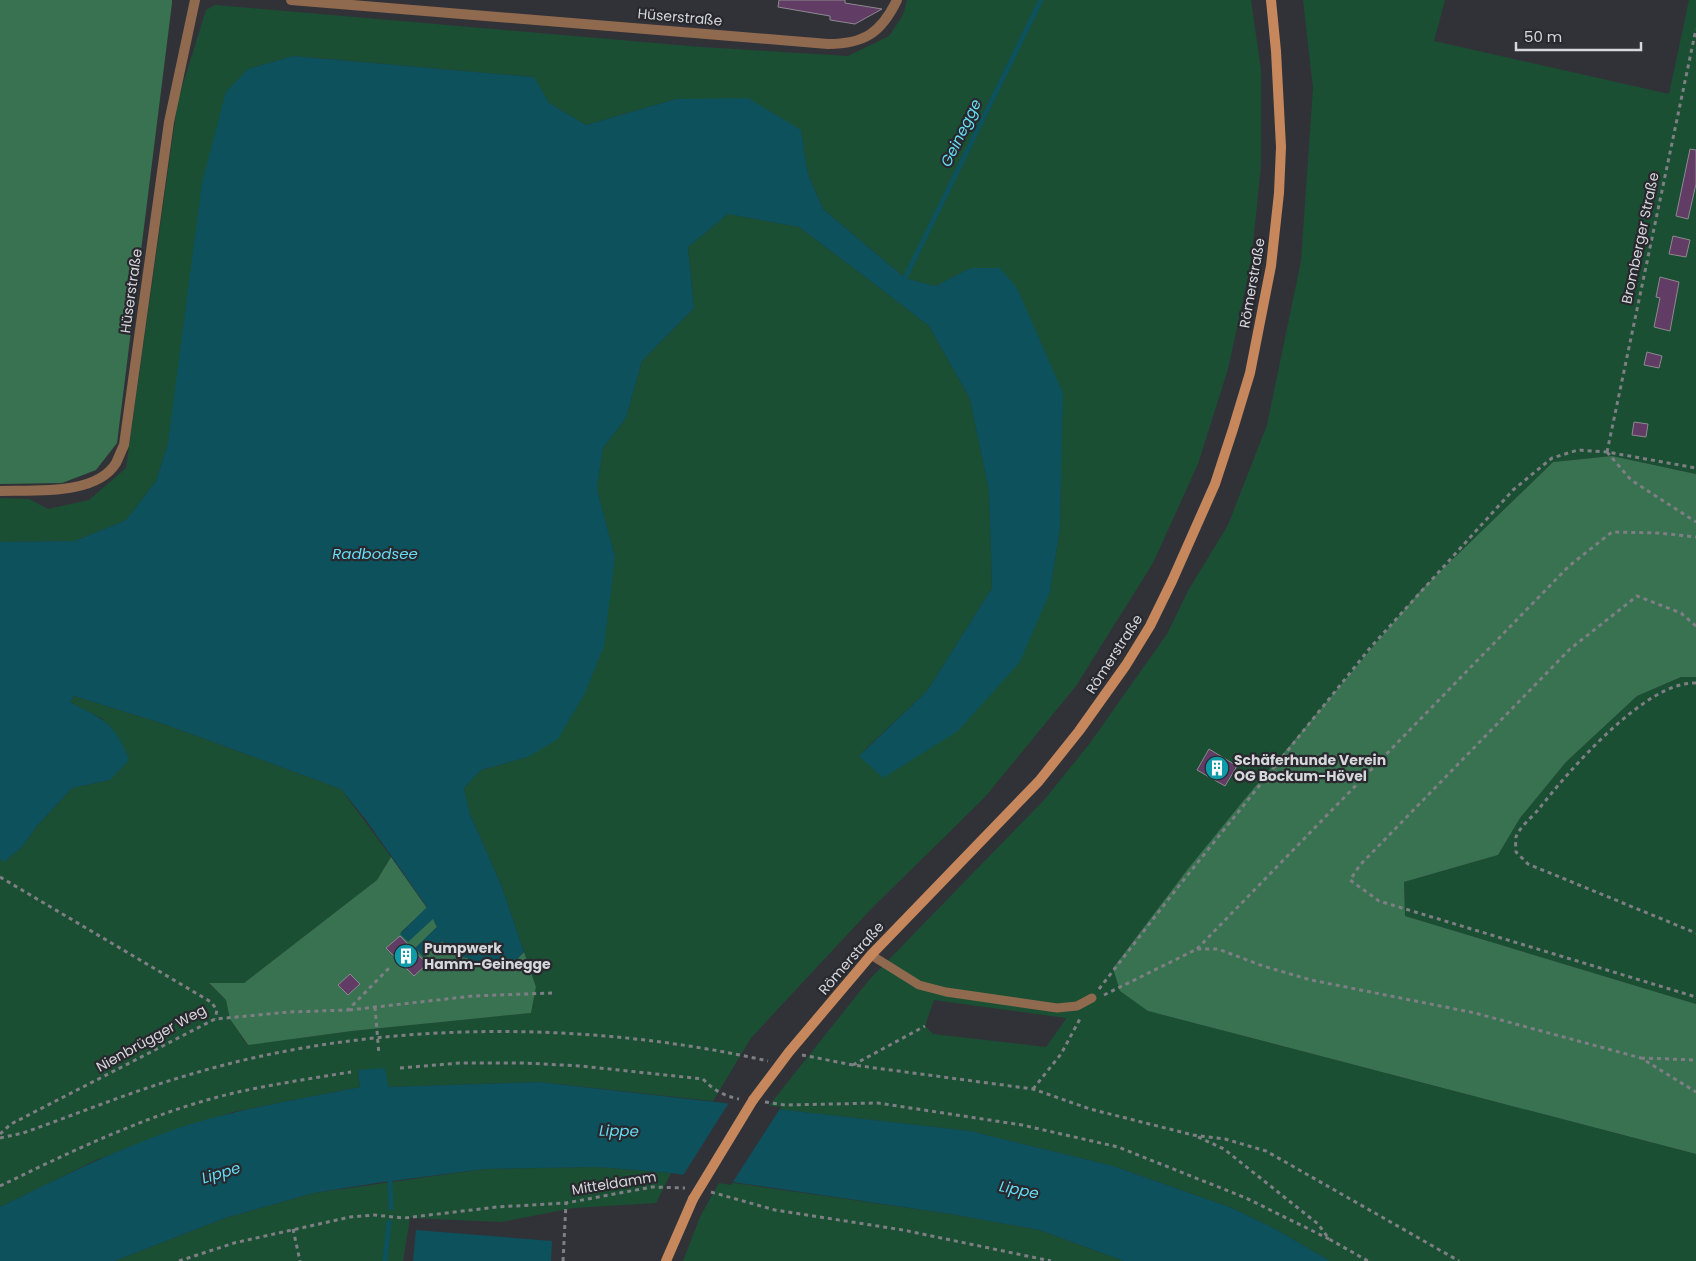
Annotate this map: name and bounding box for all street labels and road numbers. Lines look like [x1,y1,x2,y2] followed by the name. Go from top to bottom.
[637,3,724,31] street label: Hüserstraße
[1616,170,1664,306] street label: Bromberger Straße
[1234,236,1270,330] street label: Römerstraße
[115,247,147,335] street label: Hüserstraße
[1081,610,1147,698] street label: Römerstraße
[814,917,889,999] street label: Römerstraße
[92,999,210,1077] street label: Nienbrügger Weg
[570,1166,658,1200] street label: Mitteldamm

